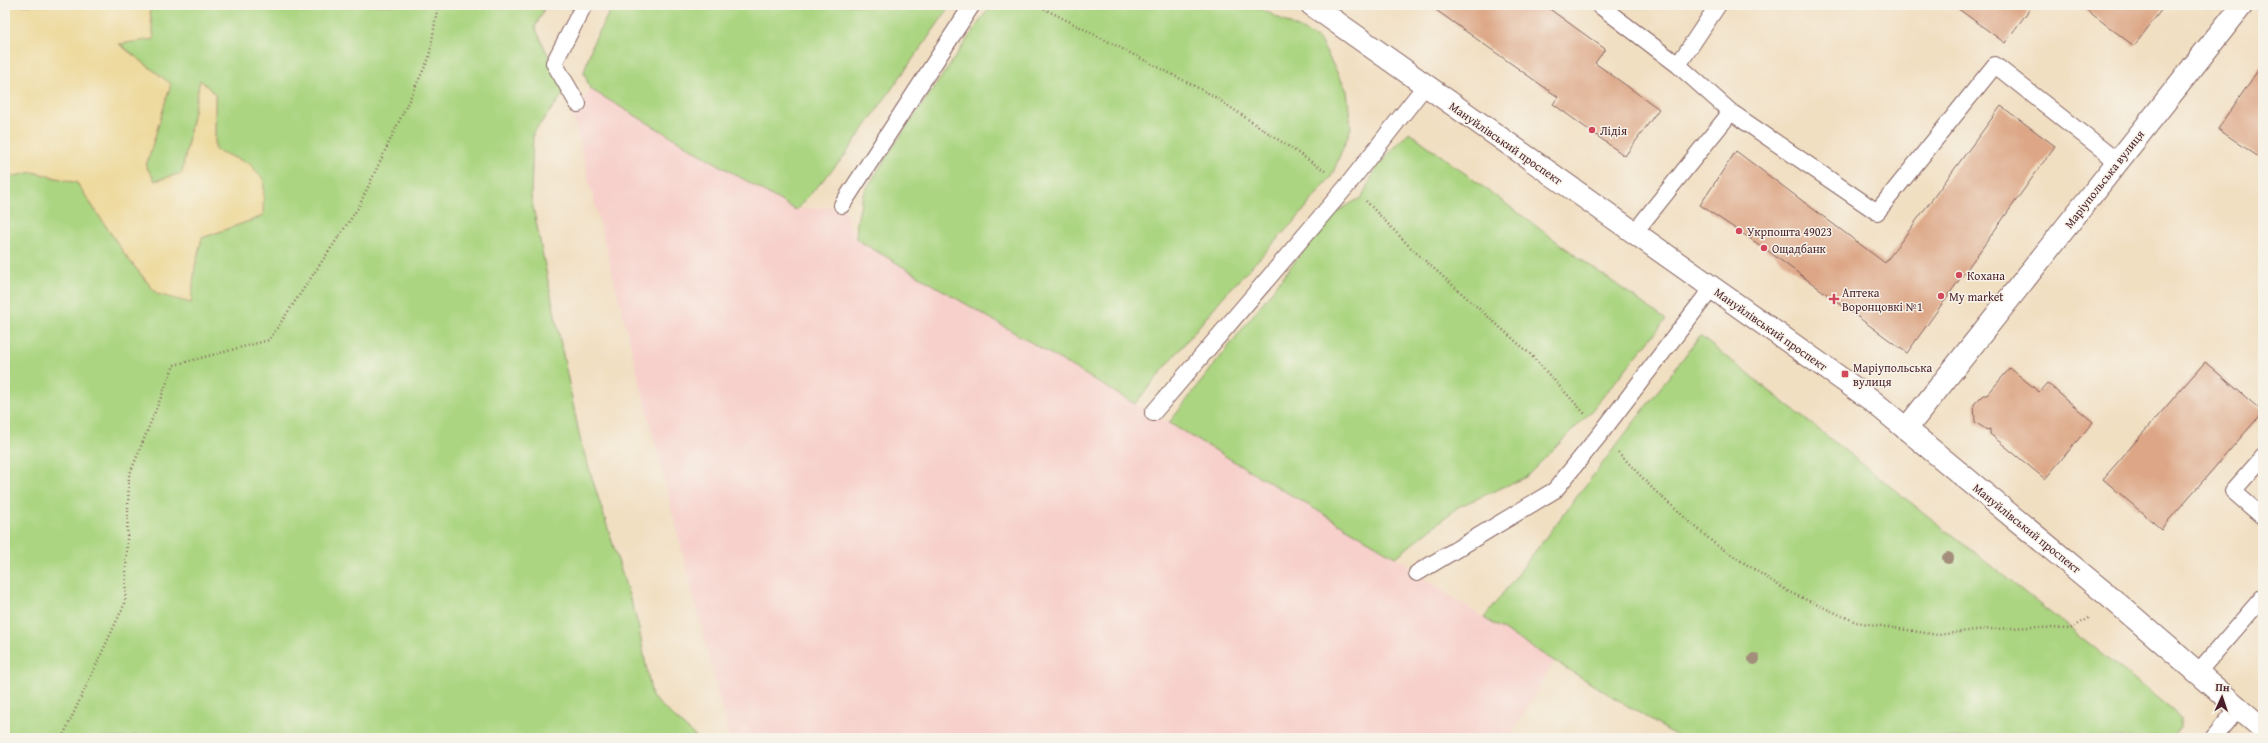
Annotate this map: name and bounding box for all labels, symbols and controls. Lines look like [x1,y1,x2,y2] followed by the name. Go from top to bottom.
[1446,97,1566,189] street label: Мануйлівський проспект
[1600,122,1627,139] place label: Лідія
[1587,125,1597,135] marker: Лідія
[2060,126,2148,232] street label: Маріупольська вулиця
[1747,223,1832,240] place label: Укрпошта 49023
[1734,226,1744,236] marker: Укрпошта 49023
[1772,240,1827,257] place label: Ощадбанк
[1759,243,1769,253] marker: Ощадбанк
[1967,267,2005,284] place label: Кохана
[1954,270,1964,280] marker: Кохана
[1711,283,1831,375] street label: Мануйлівський проспект
[1842,284,1923,315] place label: Аптека Воронцовкі №1
[1949,288,2004,305] place label: My market
[1936,291,1946,301] marker: My market
[1829,294,1839,304] marker: Аптека Воронцовкі №1
[1853,359,1933,390] place label: Маріупольська вулиця
[1840,369,1850,379] marker: Маріупольська вулиця
[1969,479,2085,577] street label: Мануйлівський проспект
[2202,677,2242,717] north arrow
[2215,679,2230,695] text: Пн

